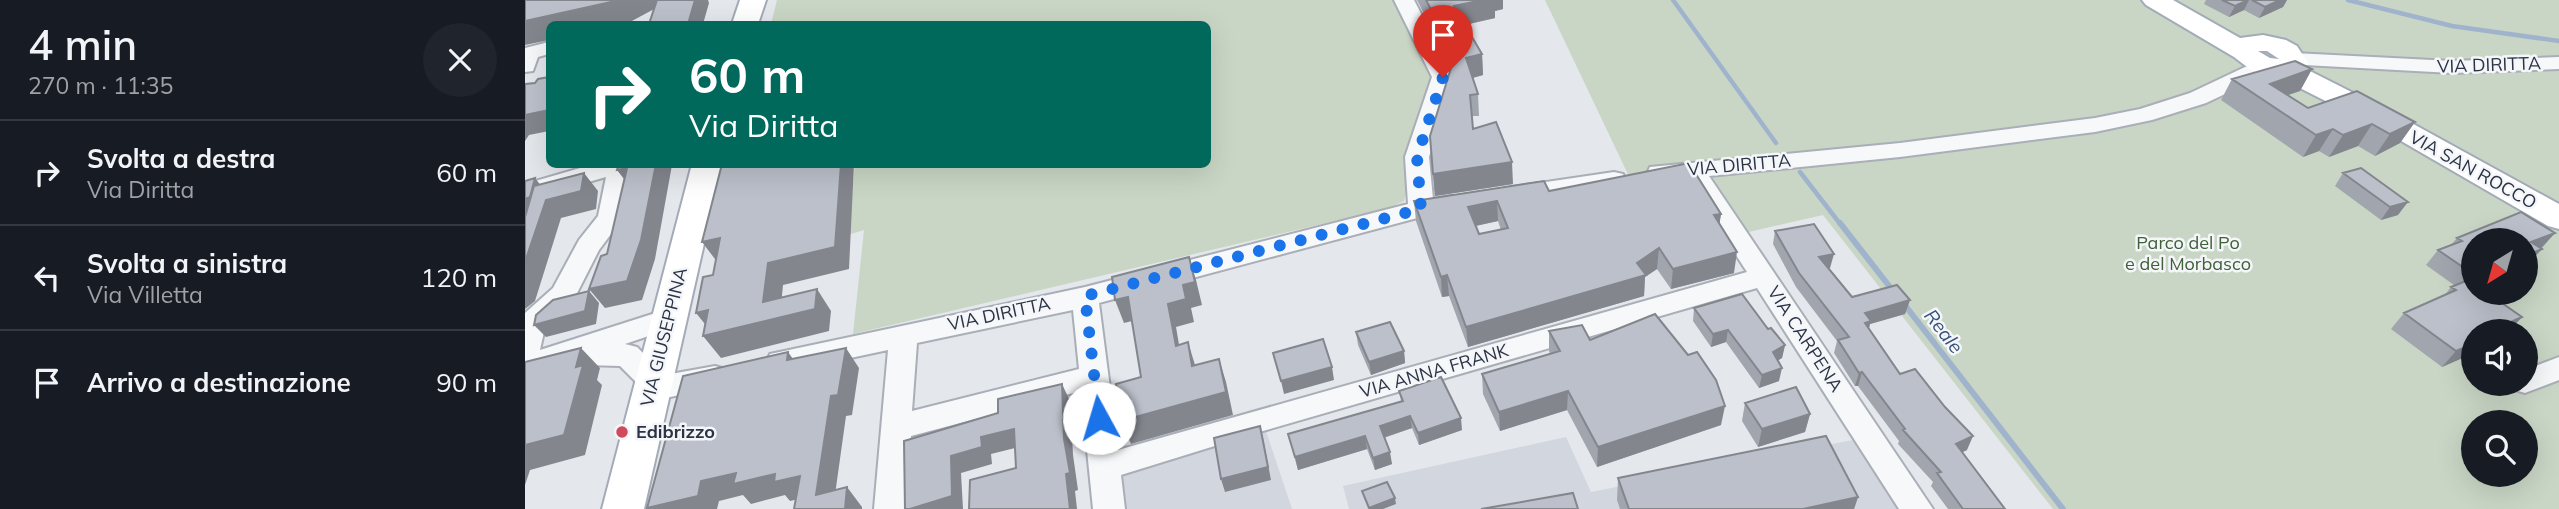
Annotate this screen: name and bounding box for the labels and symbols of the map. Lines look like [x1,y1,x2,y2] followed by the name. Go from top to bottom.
[1413,5,1473,77] pin
[2437,51,2541,78] street label: VIA DIRITTA
[2406,125,2541,214] street label: VIA SAN ROCCO
[1686,149,1792,180] street label: VIA DIRITTA
[2461,228,2537,304] north arrow
[2125,231,2251,275] park label: Parco del Po e del Morbasco
[635,265,692,409] street label: VIA GIUSEPPINA
[1763,281,1848,396] street label: VIA CARPENA
[946,291,1052,336] street label: VIA DIRITTA
[1919,304,1969,358] water label: Reale
[1357,338,1511,403] street label: VIA ANNA FRANK
[1062,381,1136,455] position arrow
[636,420,715,443] place label: Edibrizzo
[614,424,630,440] marker: Edibrizzo

